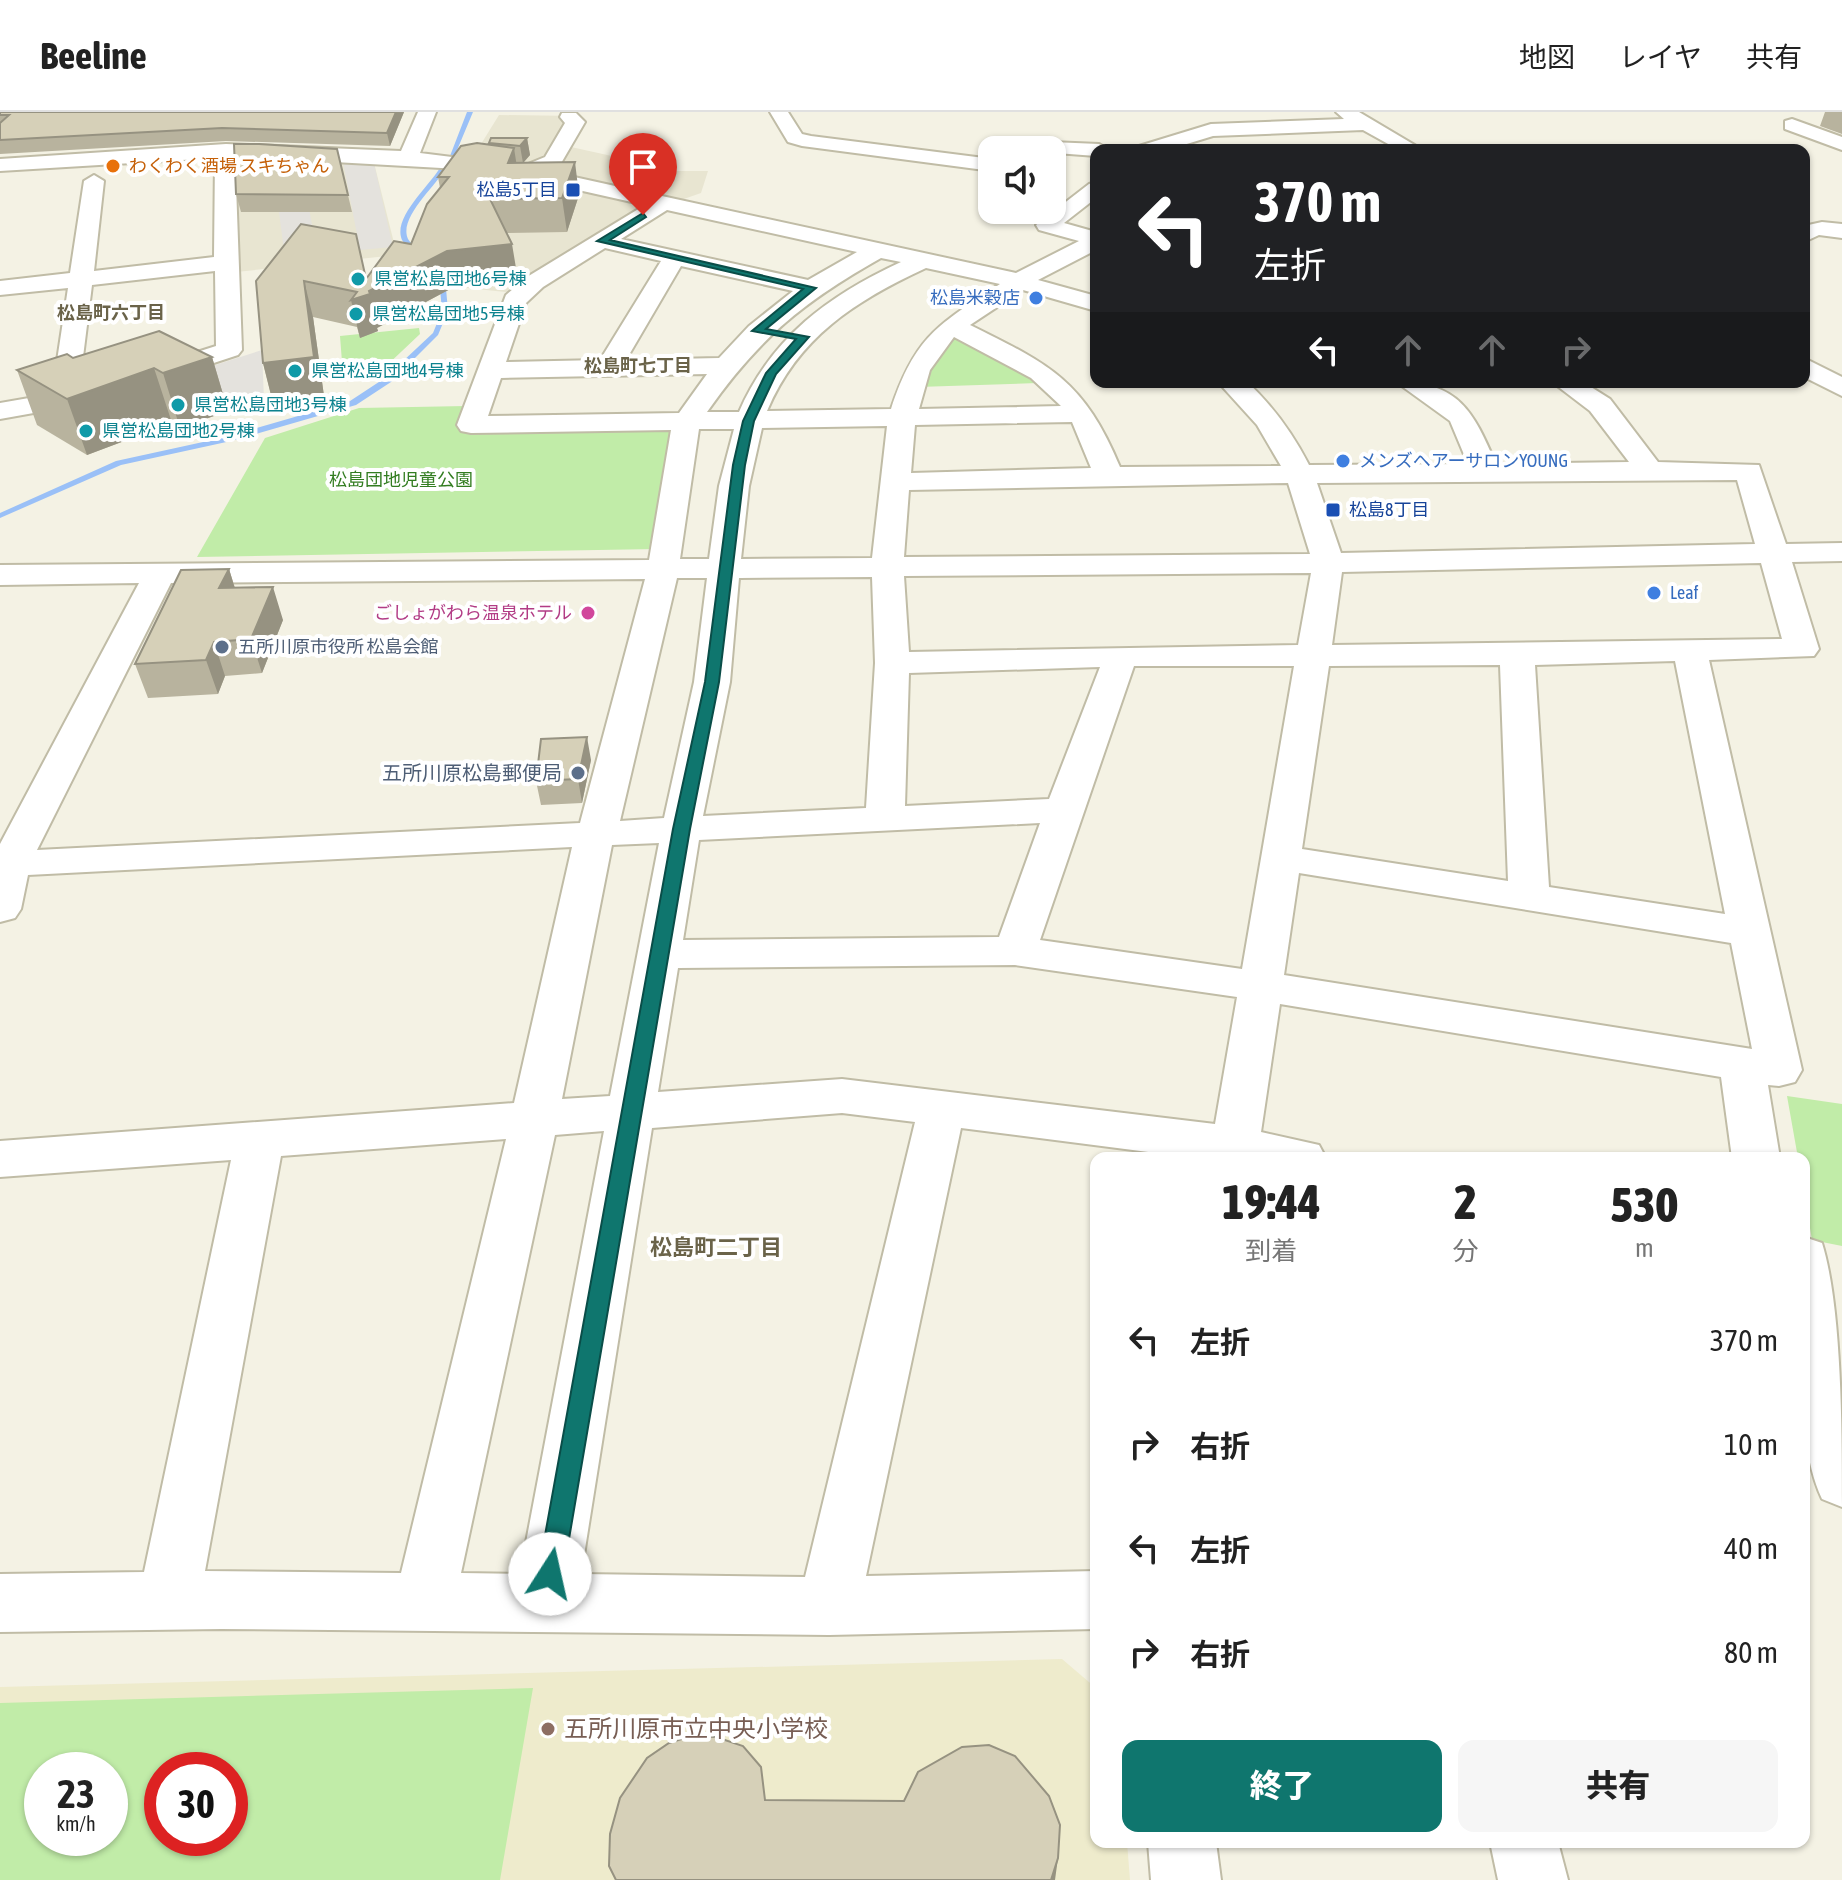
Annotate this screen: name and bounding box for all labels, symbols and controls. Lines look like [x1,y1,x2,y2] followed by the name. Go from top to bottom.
[40,34,147,77] text: Beeline
[1519,41,1575,73] text: 地図
[1619,41,1702,73] text: レイヤ
[1746,41,1802,73] text: 共有
[609,133,677,215] pin
[978,136,1066,224] map controls
[978,136,1066,224] button: sound
[621,145,665,189] icon: arrive
[129,155,329,176] place label: わくわく酒場 スキちゃん
[104,157,122,175] marker: わくわく酒場 スキちゃん
[1254,170,1381,234] text: 370 m
[1122,176,1226,280] icon: left
[477,179,557,200] place label: 松島5丁目
[564,181,582,199] marker: 松島5丁目
[1254,244,1326,286] text: 左折
[374,268,526,289] place label: 県営松島団地6号棟
[349,270,367,288] marker: 県営松島団地6号棟
[930,287,1020,308] place label: 松島米穀店
[1027,289,1045,307] marker: 松島米穀店
[57,302,165,323] district label: 松島町六丁目
[372,303,524,324] place label: 県営松島団地5号棟
[347,305,365,323] marker: 県営松島団地5号棟
[1302,328,1346,372] icon: left
[1386,328,1430,372] icon: ahead
[1470,328,1514,372] icon: ahead
[1554,328,1598,372] icon: right
[584,355,692,376] district label: 松島町七丁目
[311,360,463,381] place label: 県営松島団地4号棟
[286,362,304,380] marker: 県営松島団地4号棟
[194,394,346,415] place label: 県営松島団地3号棟
[169,396,187,414] marker: 県営松島団地3号棟
[102,420,254,441] place label: 県営松島団地2号棟
[77,422,95,440] marker: 県営松島団地2号棟
[1359,450,1568,471] place label: メンズヘアーサロンYOUNG
[1334,452,1352,470] marker: メンズヘアーサロンYOUNG
[329,469,473,490] park label: 松島団地児童公園
[1349,499,1429,520] place label: 松島8丁目
[1324,501,1342,519] marker: 松島8丁目
[1670,582,1699,603] place label: Leaf
[1645,584,1663,602] marker: Leaf
[374,602,572,623] place label: ごしょがわら温泉ホテル
[579,604,597,622] marker: ごしょがわら温泉ホテル
[238,636,438,657] place label: 五所川原市役所 松島会館
[213,638,231,656] marker: 五所川原市役所 松島会館
[382,761,562,784] place label: 五所川原松島郵便局
[569,764,587,782] marker: 五所川原松島郵便局
[1222,1174,1321,1229] text: 19:44
[1454,1174,1477,1229] text: 2
[1610,1177,1678,1232] text: 530
[1635,1233,1654,1263] text: m
[650,1234,782,1260] district label: 松島町二丁目
[1245,1236,1297,1266] text: 到着
[1453,1236,1479,1266] text: 分
[1122,1318,1166,1362] icon: left
[1710,1323,1778,1357] text: 370 m
[1190,1325,1250,1359] text: 左折
[1122,1422,1166,1466] icon: right
[1724,1427,1778,1461] text: 10 m
[1190,1429,1250,1463] text: 右折
[1122,1526,1166,1570] icon: left
[1724,1531,1778,1565] text: 40 m
[508,1532,592,1616] position arrow
[1190,1533,1250,1567] text: 左折
[1122,1630,1166,1674] icon: right
[1724,1635,1778,1669] text: 80 m
[1190,1637,1250,1671] text: 右折
[564,1715,828,1742] place label: 五所川原市立中央小学校
[539,1720,557,1738] marker: 五所川原市立中央小学校
[1122,1740,1442,1832] button: 終了
[1458,1740,1778,1832] button: 共有
[144,1752,248,1856] speed limit sign: 30
[57,1771,95,1816] text: 23
[56,1812,96,1835] text: km/h

